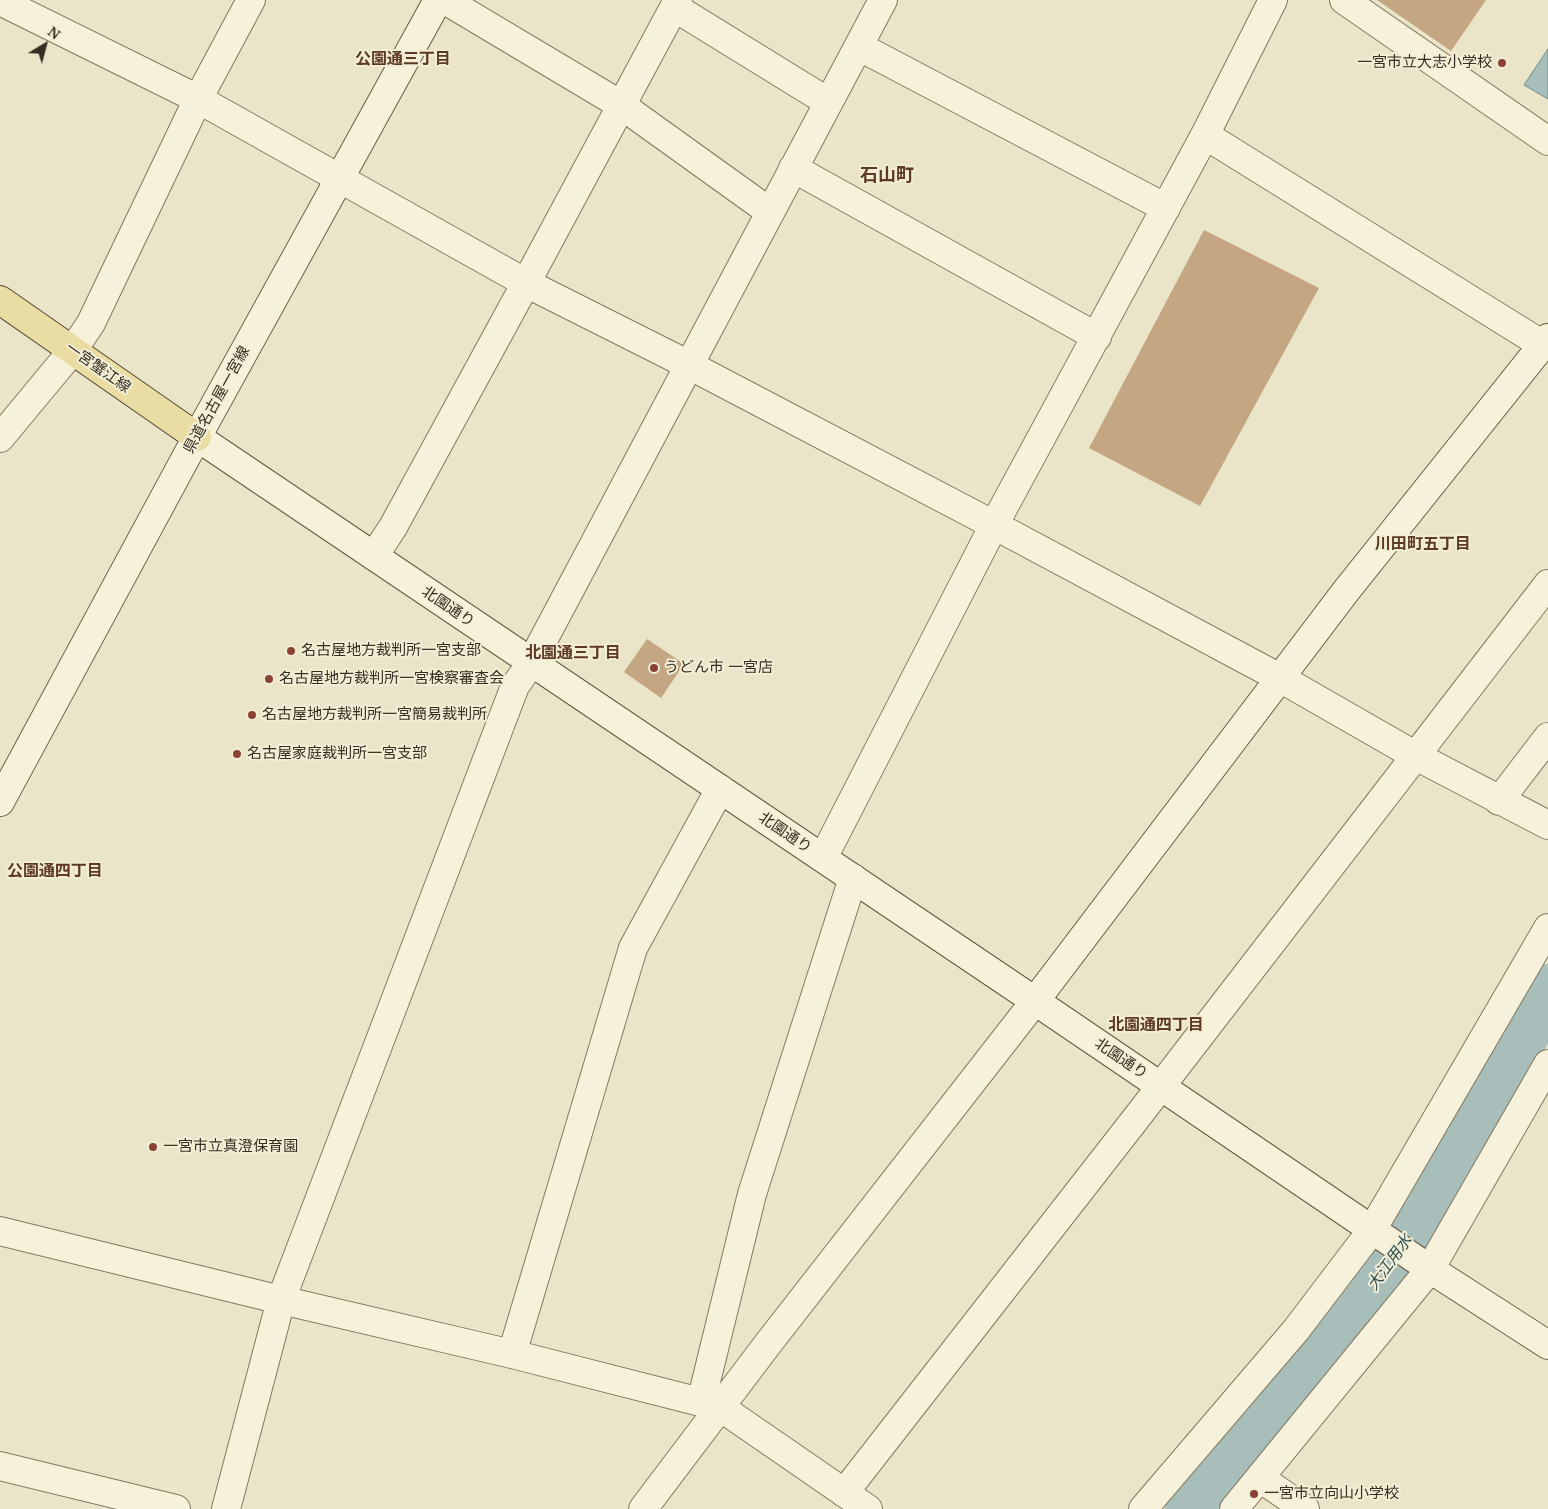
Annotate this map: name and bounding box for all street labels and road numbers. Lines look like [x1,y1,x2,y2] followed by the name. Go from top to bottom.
[62,339,134,397] street label: 一宮蟹江線
[180,343,254,457] street label: 県道名古屋一宮線
[418,583,478,631] street label: 北園通り
[755,809,815,857] street label: 北園通り
[1091,1035,1151,1083] street label: 北園通り

